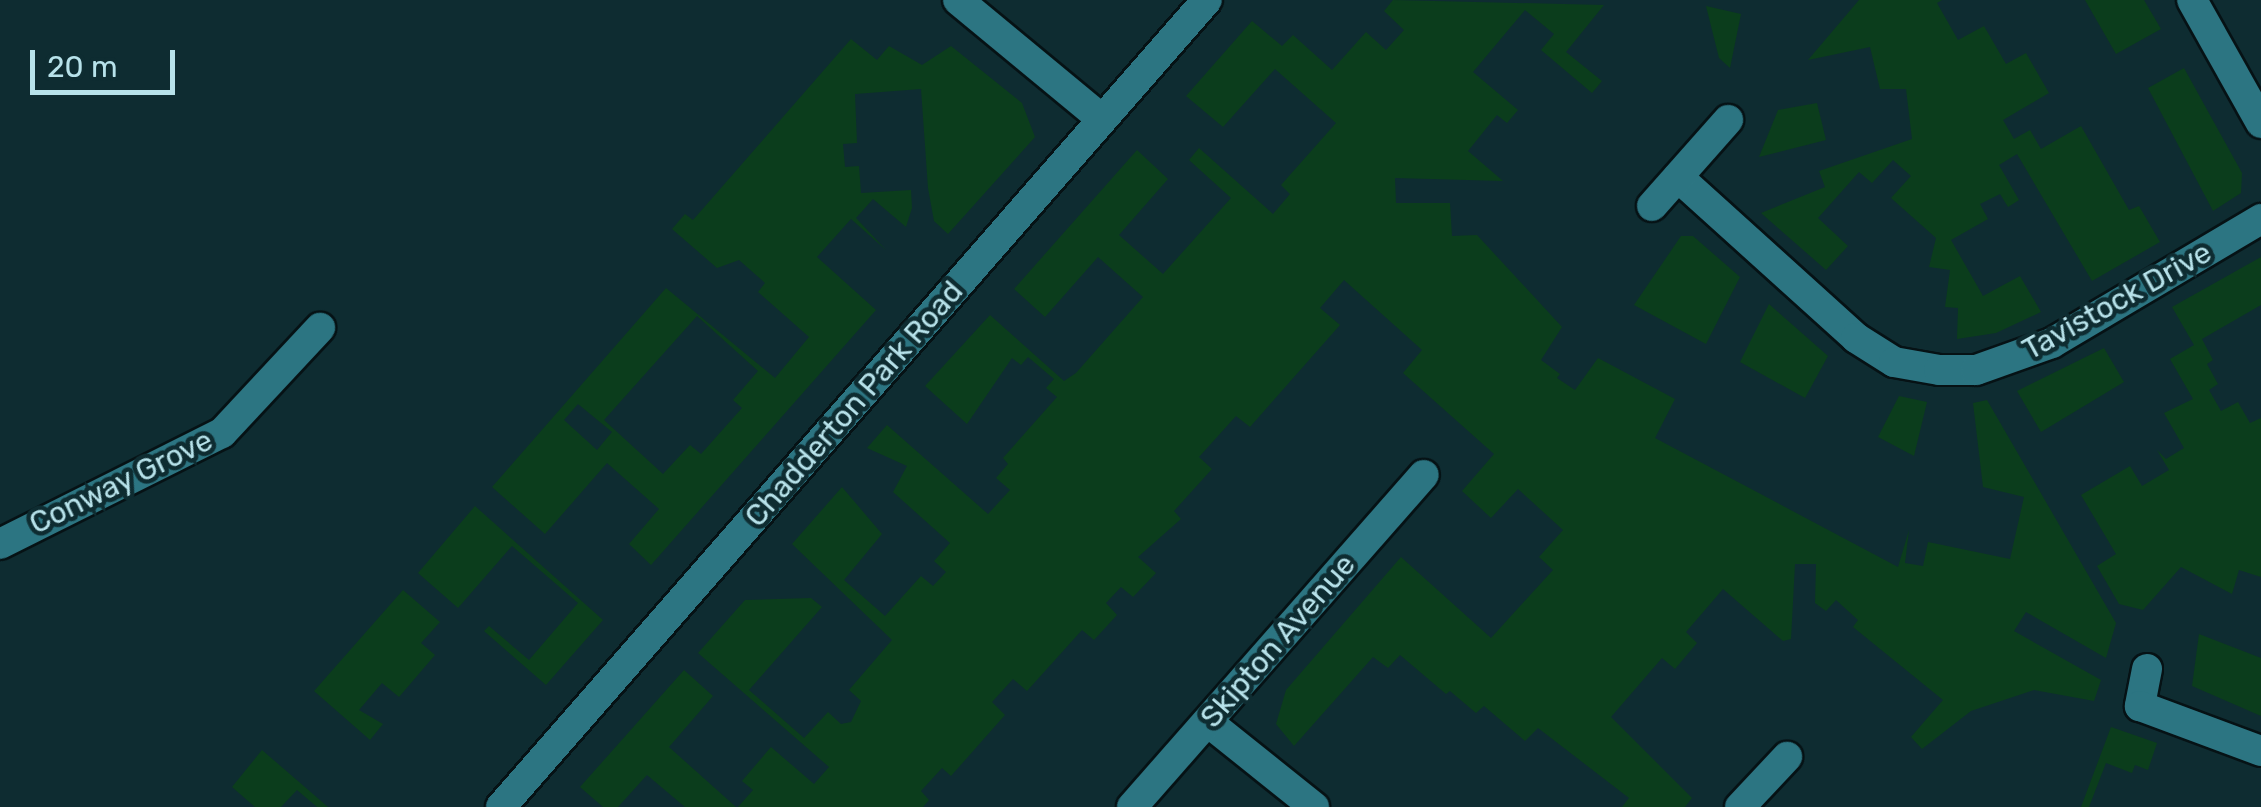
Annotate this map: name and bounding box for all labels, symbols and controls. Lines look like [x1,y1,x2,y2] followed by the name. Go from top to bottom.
[35,30,180,92] scale bar
[47,49,118,85] text: 20 m
[2016,234,2218,368] street label: Tavistock Drive
[737,274,971,534] street label: Chadderton Park Road
[23,422,219,542] street label: Conway Grove
[1193,547,1363,735] street label: Skipton Avenue

